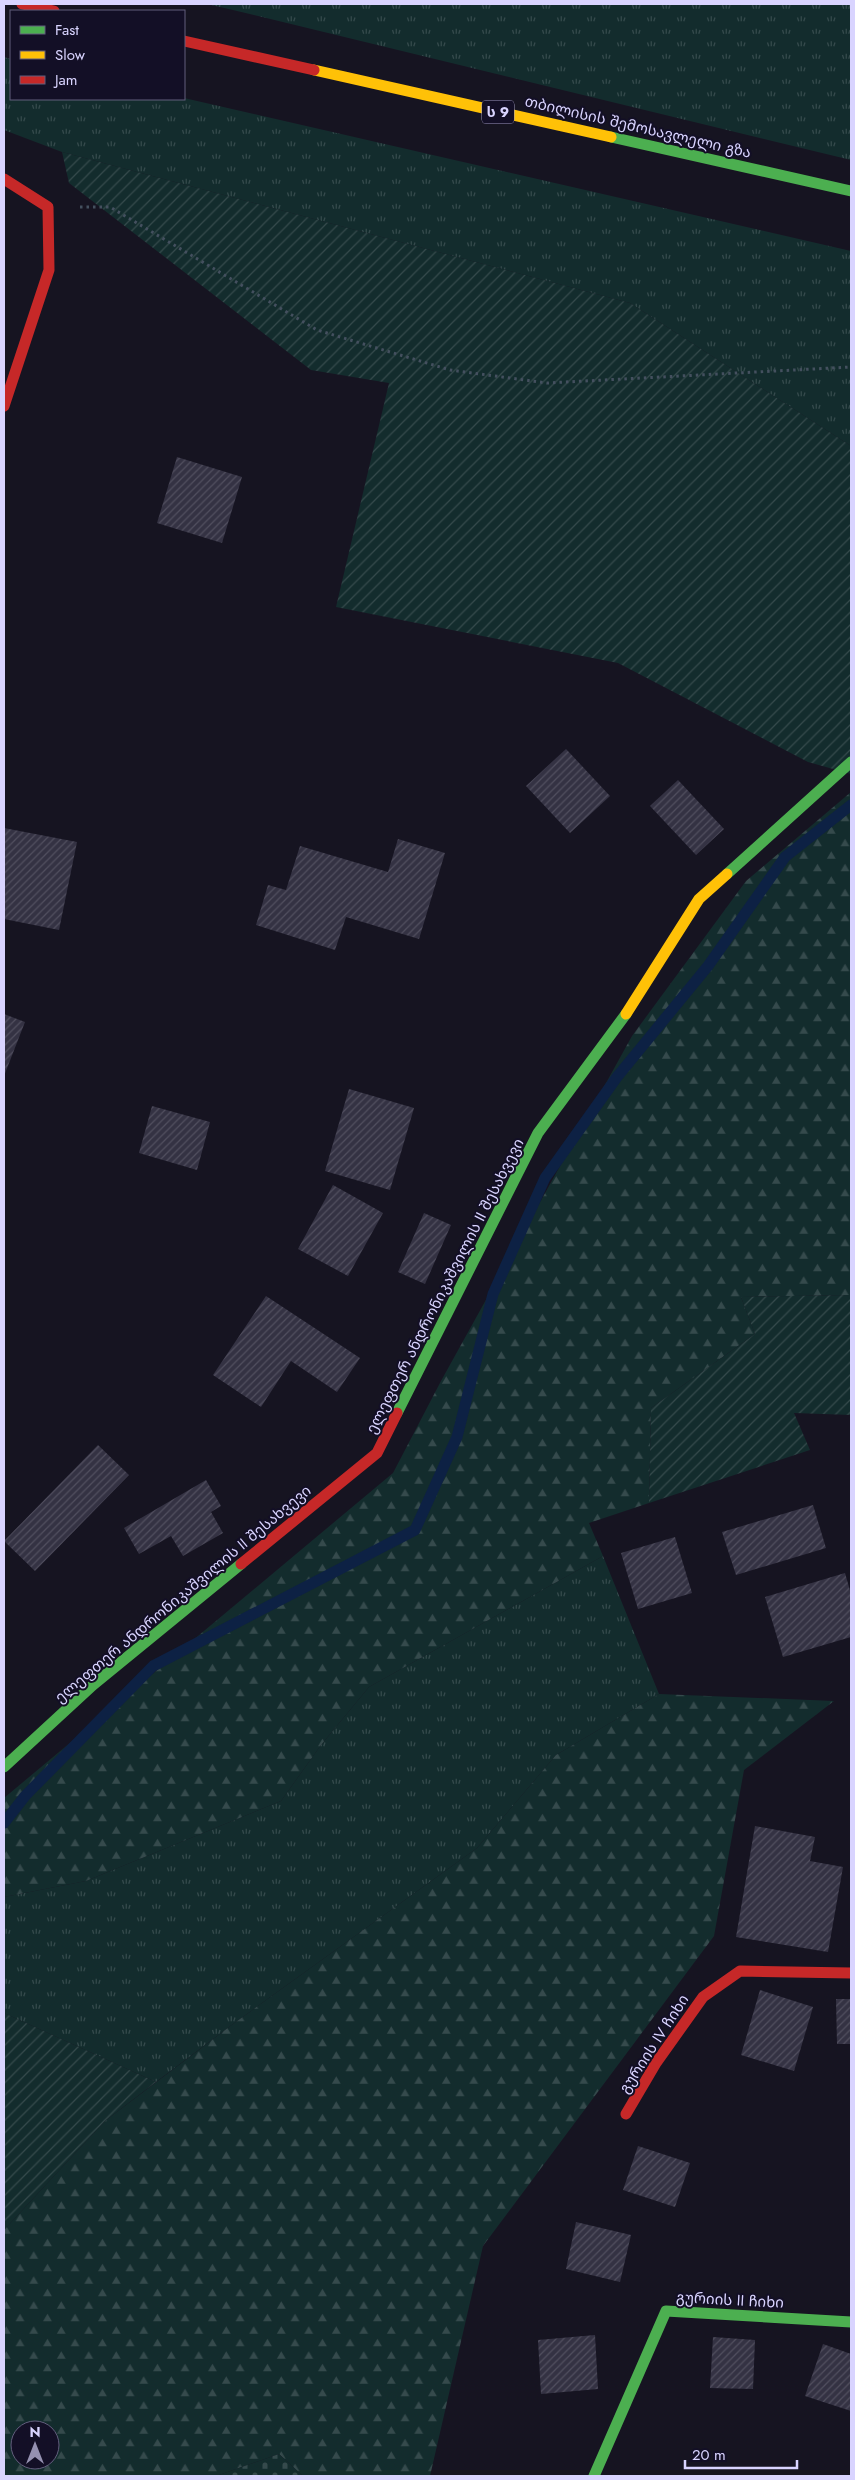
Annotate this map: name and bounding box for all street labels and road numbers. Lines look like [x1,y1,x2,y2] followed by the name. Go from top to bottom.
[523,90,753,164] street label: თბილისის შემოსავლელი გზა
[482,100,514,124] road number: ს 9
[361,1134,529,1438] street label: ელეფთერ ანდრონიკაშვილის II შესახვევი
[50,1480,316,1708] street label: ელეფთერ ანდრონიკაშვილის II შესახვევი
[614,1990,694,2098] street label: გურიის IV ჩიხი
[676,2286,784,2314] street label: გურიის II ჩიხი

